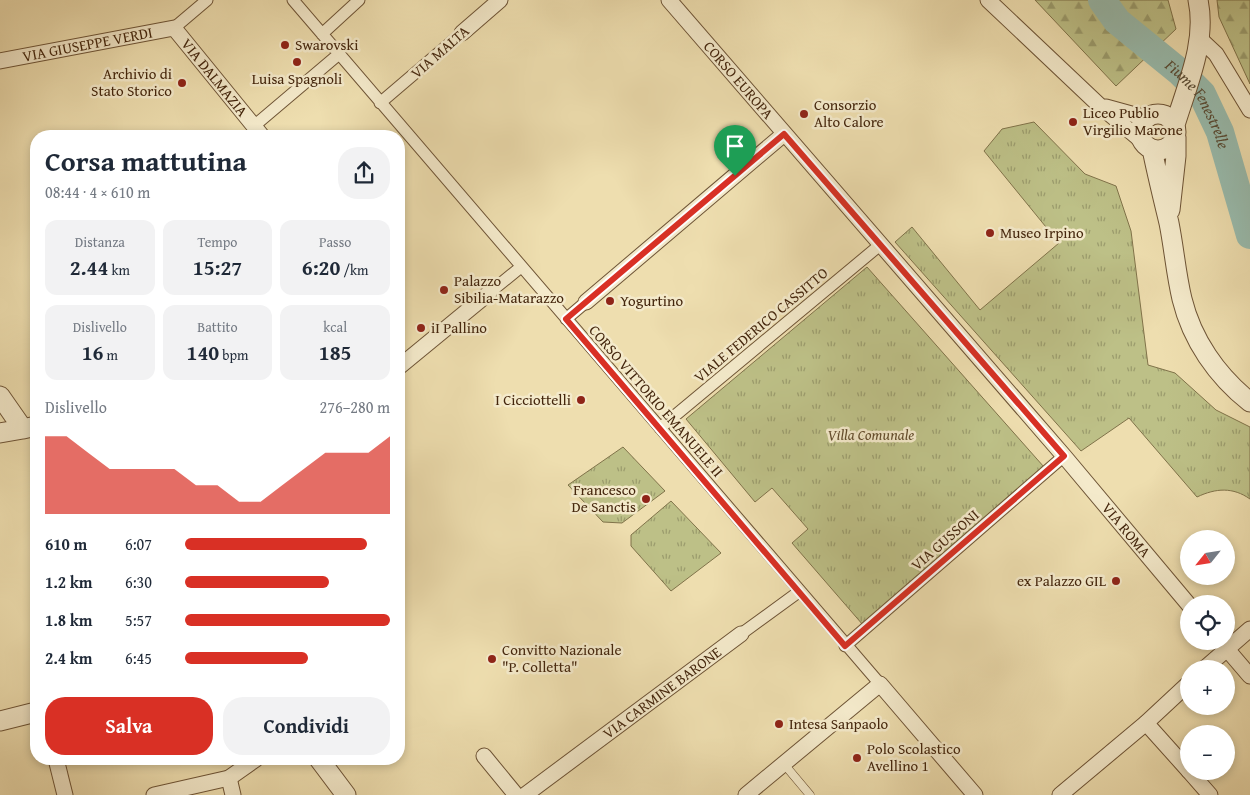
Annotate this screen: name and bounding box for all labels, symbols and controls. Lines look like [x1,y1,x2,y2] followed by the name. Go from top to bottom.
[406,20,473,83] street label: VIA MALTA
[21,21,154,67] street label: VIA GIUSEPPE VERDI
[177,34,253,121] street label: VIA DALMAZIA
[295,34,358,55] place label: Swarovski
[699,36,779,123] street label: CORSO EUROPA
[279,39,291,51] marker: Swarovski
[1159,52,1236,152] water label: Fiume Fenestrelle
[291,56,303,68] marker: Luisa Spagnoli
[91,63,172,101] place label: Archivio di Stato Storico
[252,68,342,89] place label: Luisa Spagnoli
[176,77,188,89] marker: Archivio di Stato Storico
[814,94,884,132] place label: Consorzio Alto Calore
[1083,102,1183,140] place label: Liceo Publio Virgilio Marone
[798,108,810,120] marker: Consorzio Alto Calore
[1067,116,1079,128] marker: Liceo Publio Virgilio Marone
[714,125,756,176] pin
[721,132,749,160] icon: arrive
[45,140,247,181] text: Corsa mattutina
[338,147,390,199] button: share
[45,180,150,204] text: 08:44 · 4 × 610 m
[1000,222,1084,243] place label: Museo Irpino
[984,227,996,239] marker: Museo Irpino
[75,232,125,252] text: Distanza
[197,232,238,252] text: Tempo
[319,232,351,252] text: Passo
[70,252,108,283] text: 2.44
[193,252,242,283] text: 15:27
[302,252,340,283] text: 6:20
[108,260,130,280] text: km
[340,260,369,280] text: /km
[689,262,832,387] street label: VIALE FEDERICO CASSITTO
[454,270,564,308] place label: Palazzo Sibilia-Matarazzo
[438,284,450,296] marker: Palazzo Sibilia-Matarazzo
[620,290,683,311] place label: Yogurtino
[604,295,616,307] marker: Yogurtino
[73,317,127,337] text: Dislivello
[197,317,238,337] text: Battito
[323,317,347,337] text: kcal
[431,317,487,338] place label: iI Pallino
[584,320,728,481] street label: CORSO VITTORIO EMANUELE II
[415,322,427,334] marker: iI Pallino
[82,337,103,368] text: 16
[187,337,219,368] text: 140
[319,337,351,368] text: 185
[103,345,118,365] text: m
[219,345,248,365] text: bpm
[495,389,571,410] place label: I Cicciottelli
[575,394,587,406] marker: I Cicciottelli
[45,395,107,419] text: Dislivello
[320,395,390,419] text: 276–280 m
[828,424,914,445] park label: Villa Comunale
[572,479,636,517] place label: Francesco De Sanctis
[640,493,652,505] marker: Francesco De Sanctis
[1097,498,1156,562] street label: VIA ROMA
[906,504,983,575] street label: VIA GUSSONI
[1180,530,1235,585] north arrow
[1180,530,1235,780] map controls
[45,532,87,556] text: 610 m
[125,532,152,556] text: 6:07
[45,570,92,594] text: 1.2 km
[125,570,152,594] text: 6:30
[1017,570,1107,591] place label: ex Palazzo GIL
[1110,575,1122,587] marker: ex Palazzo GIL
[1180,595,1235,650] button: locate
[45,608,92,632] text: 1.8 km
[125,608,152,632] text: 5:57
[502,639,622,677] place label: Convitto Nazionale "P. Colletta"
[598,641,726,743] street label: VIA CARMINE BARONE
[45,646,92,670] text: 2.4 km
[125,646,152,670] text: 6:45
[486,653,498,665] marker: Convitto Nazionale "P. Colletta"
[1180,660,1235,715] button: +
[45,697,213,755] button: Salva
[223,697,390,755] button: Condividi
[789,713,889,734] place label: Intesa Sanpaolo
[773,718,785,730] marker: Intesa Sanpaolo
[1180,725,1235,780] button: −
[867,738,961,776] place label: Polo Scolastico Avellino 1
[851,752,863,764] marker: Polo Scolastico Avellino 1

